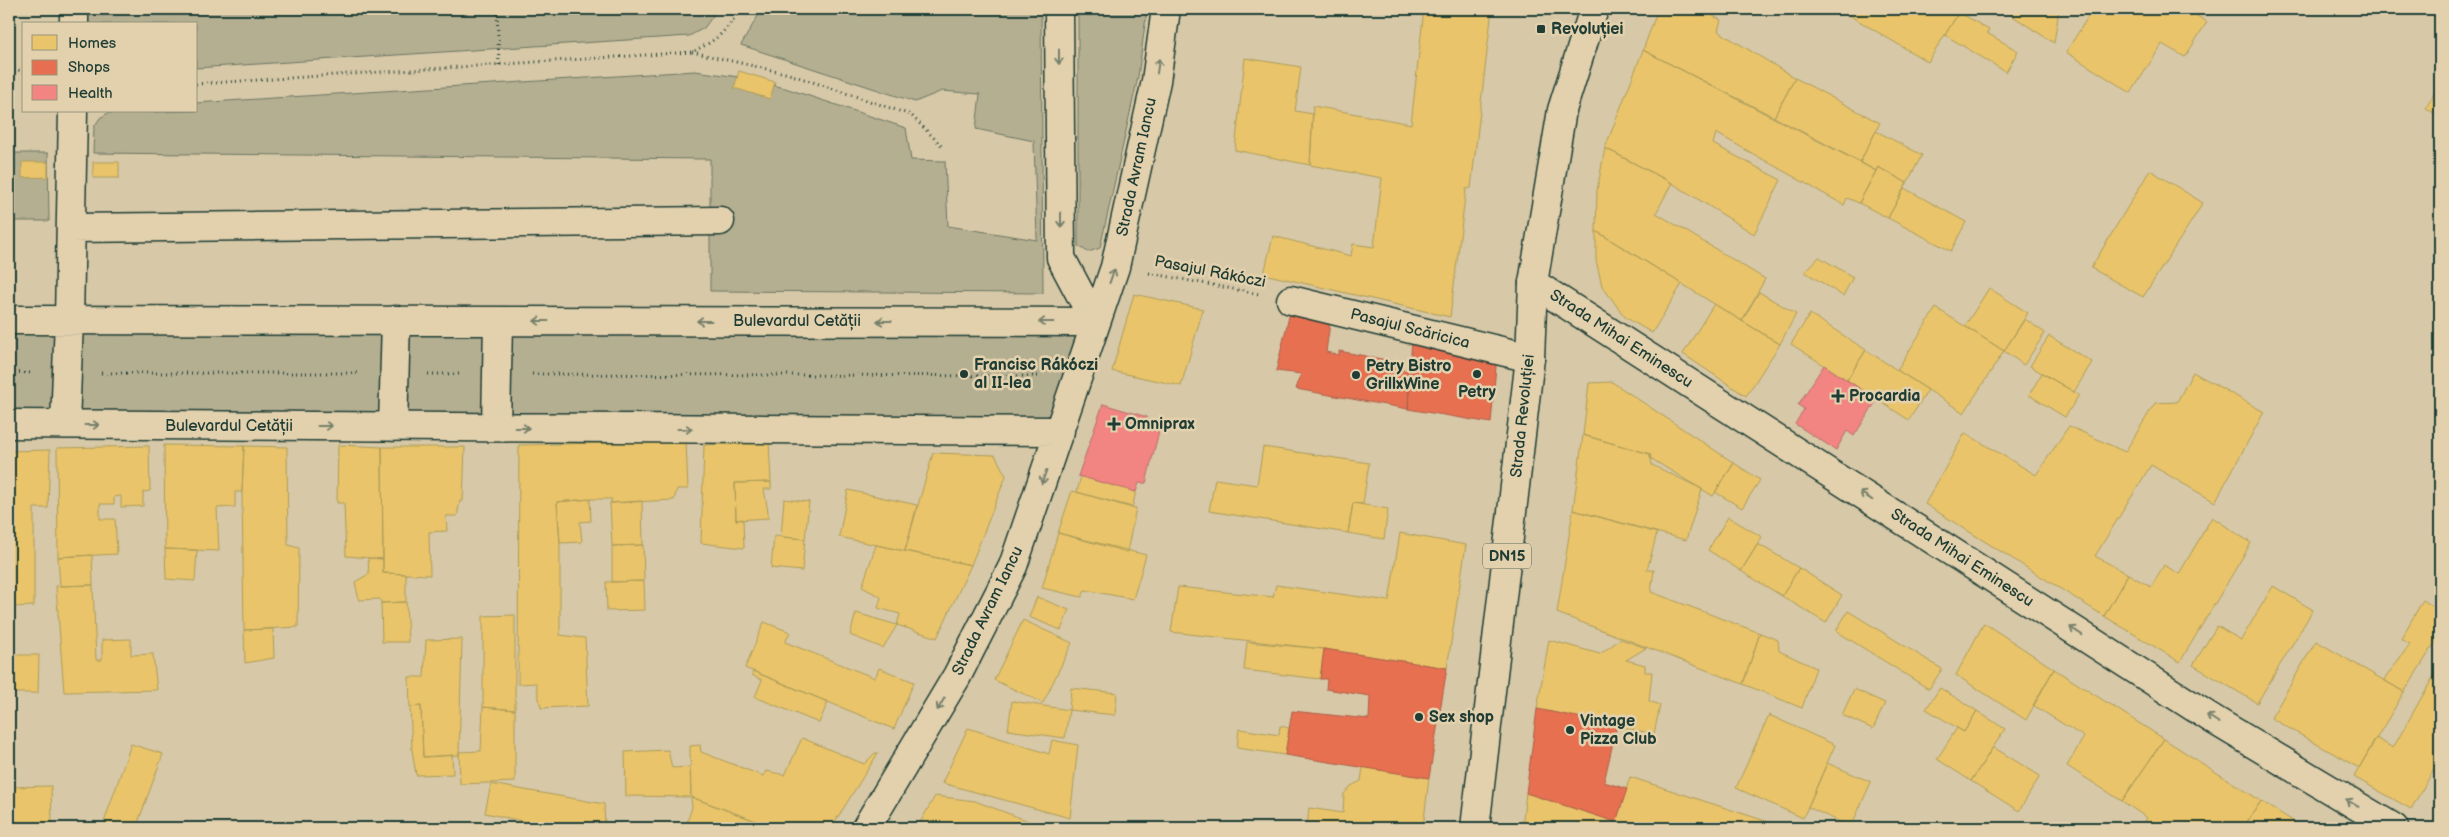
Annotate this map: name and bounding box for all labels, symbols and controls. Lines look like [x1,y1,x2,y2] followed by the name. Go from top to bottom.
[1551,20,1624,39] place label: Revoluției
[22,22,198,112] legend
[1535,23,1547,35] marker: Revoluției
[68,34,117,53] text: Homes
[1054,49,1064,65] one-way arrow
[68,58,111,77] text: Shops
[1153,59,1163,75] one-way arrow
[68,84,113,103] text: Health
[1113,96,1161,238] street label: Strada Avram Iancu
[1056,212,1066,228] one-way arrow
[1153,252,1267,292] street label: Pasajul Rákóczi
[1108,269,1117,284] one-way arrow
[1546,286,1696,392] street label: Strada Mihai Eminescu
[1348,305,1472,353] street label: Pasajul Scăricica
[733,312,861,331] street label: Bulevardul Cetății
[533,316,550,326] one-way arrow
[696,316,712,326] one-way arrow
[876,316,892,326] one-way arrow
[1038,317,1054,327] one-way arrow
[1507,353,1539,479] street label: Strada Revoluției
[974,356,1098,393] place label: Francisc Rákóczi al II-lea
[1366,357,1451,394] place label: Petry Bistro GrillxWine
[958,368,970,380] marker: Francisc Rákóczi al II-lea
[1471,368,1483,380] marker: Petry
[1350,369,1362,381] marker: Petry Bistro GrillxWine
[1458,383,1497,402] place label: Petry
[1849,387,1921,406] place label: Procardia
[1831,389,1845,403] marker: Procardia
[1125,415,1195,434] place label: Omniprax
[165,417,293,436] street label: Bulevardul Cetății
[1107,417,1121,431] marker: Omniprax
[84,420,100,430] one-way arrow
[316,421,333,431] one-way arrow
[514,423,530,432] one-way arrow
[676,424,693,434] one-way arrow
[1039,469,1048,484] one-way arrow
[1859,491,1873,501] one-way arrow
[1887,505,2037,611] street label: Strada Mihai Eminescu
[949,543,1027,679] street label: Strada Avram Iancu
[1483,544,1531,568] road number: DN15
[2070,626,2084,636] one-way arrow
[936,696,946,711] one-way arrow
[1429,708,1494,727] place label: Sex shop
[1413,711,1425,723] marker: Sex shop
[1580,712,1657,749] place label: Vintage Pizza Club
[2206,714,2220,724] one-way arrow
[1564,724,1576,736] marker: Vintage Pizza Club
[2346,798,2360,808] one-way arrow

